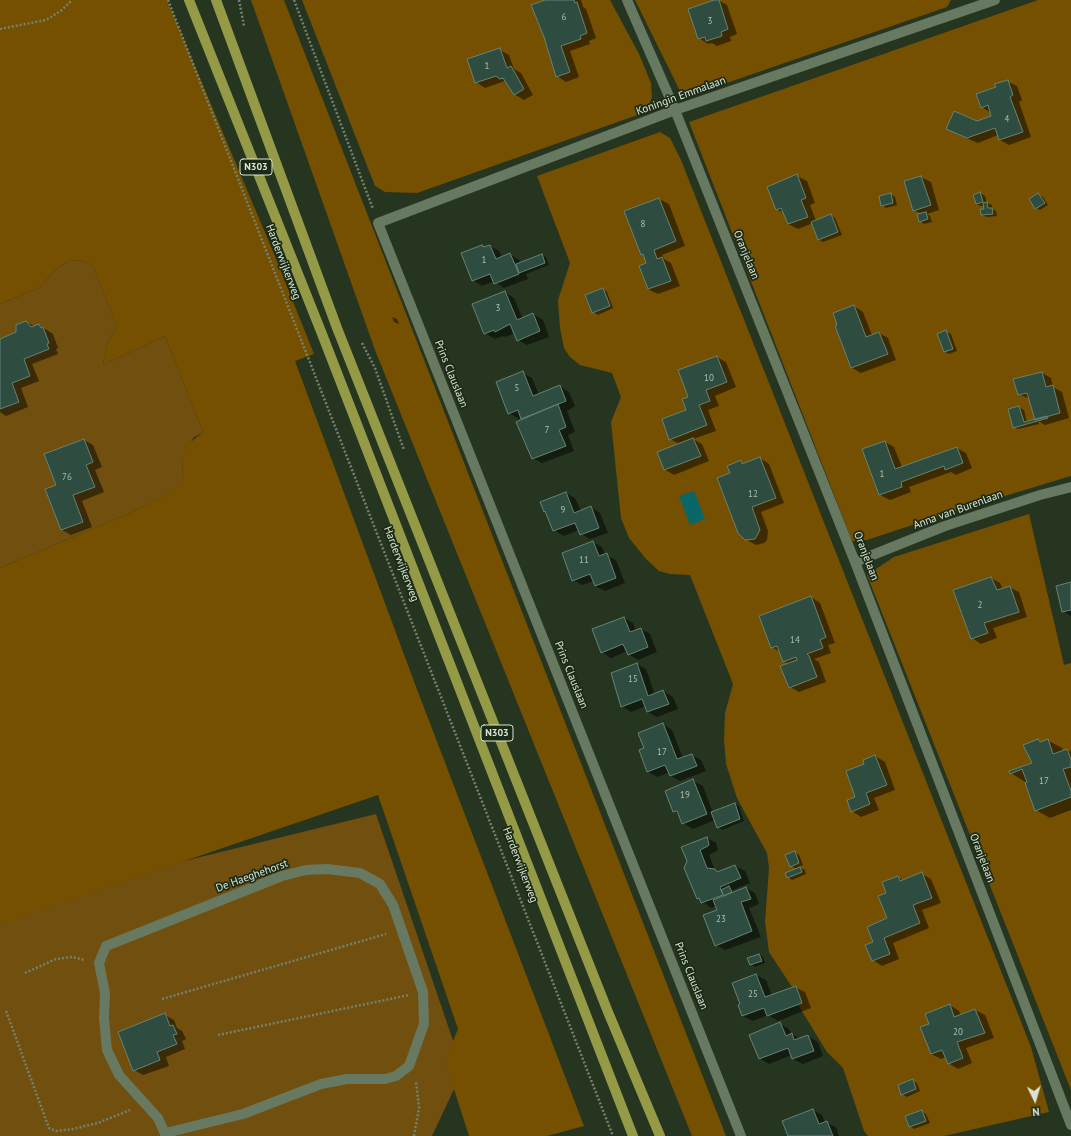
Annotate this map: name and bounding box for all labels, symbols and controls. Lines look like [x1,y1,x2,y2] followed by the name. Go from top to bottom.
[562,12,566,22] house number: 6
[708,16,712,26] house number: 3
[485,61,489,71] house number: 1
[634,74,728,118] street label: Koningin Emmalaan
[1005,114,1009,124] house number: 4
[240,159,272,175] road number: N303
[641,219,645,229] house number: 8
[263,222,303,302] street label: Harderwijkerweg
[730,229,762,281] street label: Oranjelaan
[482,255,486,265] house number: 1
[496,303,500,313] house number: 3
[431,338,471,410] street label: Prins Clauslaan
[704,373,714,383] house number: 10
[515,383,519,393] house number: 5
[545,425,549,435] house number: 7
[880,469,884,479] house number: 1
[62,472,72,482] house number: 76
[911,488,1005,532] street label: Anna van Burenlaan
[748,489,758,499] house number: 12
[561,505,565,515] house number: 9
[381,524,421,604] street label: Harderwijkerweg
[851,530,881,582] street label: Oranjelaan
[579,555,589,565] house number: 11
[978,600,982,610] house number: 2
[790,635,800,645] house number: 14
[551,639,591,711] street label: Prins Clauslaan
[628,674,638,684] house number: 15
[481,725,513,741] road number: N303
[657,747,667,757] house number: 17
[1039,776,1049,786] house number: 17
[680,790,690,800] house number: 19
[500,825,540,905] street label: Harderwijkerweg
[967,832,997,884] street label: Oranjelaan
[214,857,290,895] street label: De Haeghehorst
[716,914,726,924] house number: 23
[671,940,711,1012] street label: Prins Clauslaan
[748,989,758,999] house number: 25
[953,1027,963,1037] house number: 20
[1015,1080,1055,1120] north arrow
[1032,1105,1040,1119] text: N

